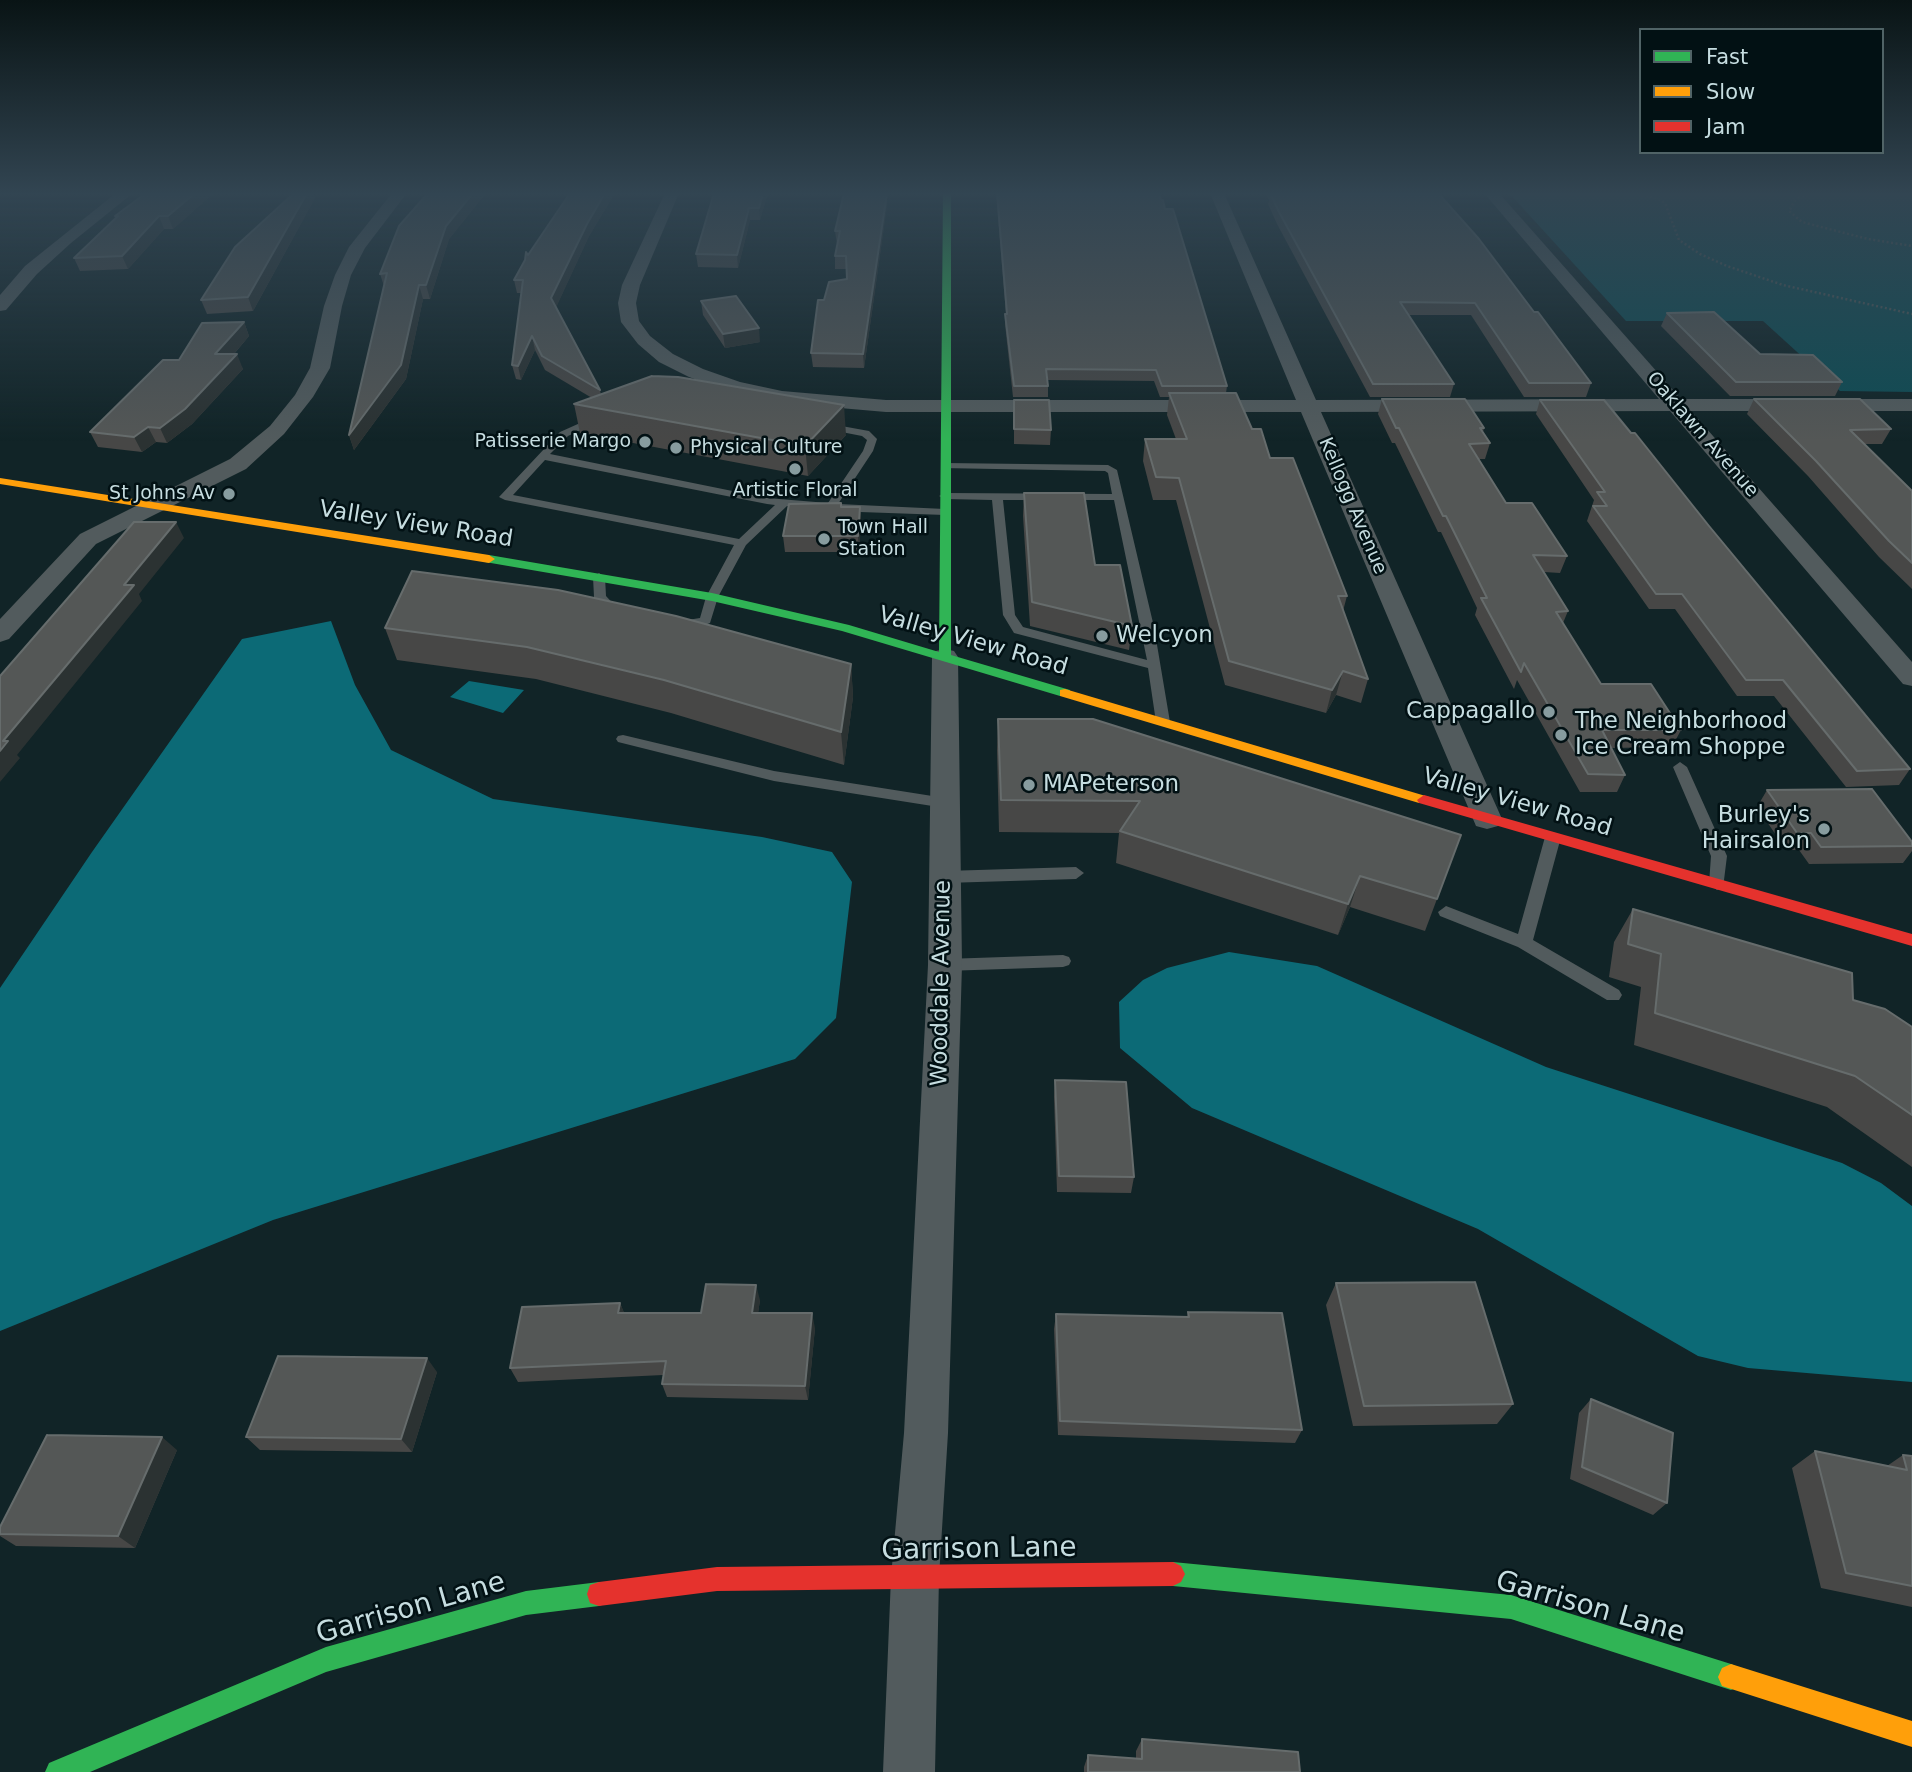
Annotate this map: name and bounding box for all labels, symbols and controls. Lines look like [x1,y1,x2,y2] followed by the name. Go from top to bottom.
[1639,28,1884,154] legend
[1706,45,1748,69] text: Fast
[1706,80,1755,104] text: Slow
[1706,115,1746,139] text: Jam
[1641,368,1763,502] street label: Oaklawn Avenue
[475,431,631,453] place label: Patisserie Margo
[637,434,653,450] marker: Patisserie Margo
[1313,434,1391,578] street label: Kellogg Avenue
[690,437,842,459] place label: Physical Culture
[668,440,684,456] marker: Physical Culture
[787,461,803,477] marker: Artistic Floral
[732,480,858,502] place label: Artistic Floral
[109,483,215,505] place label: St Johns Av
[221,486,237,502] marker: St Johns Av
[317,496,515,554] street label: Valley View Road
[838,517,928,561] place label: Town Hall Station
[816,531,832,547] marker: Town Hall Station
[875,602,1071,682] street label: Valley View Road
[1116,622,1213,650] place label: Welcyon
[1094,628,1110,644] marker: Welcyon
[1406,698,1535,726] place label: Cappagallo
[1541,704,1557,720] marker: Cappagallo
[1575,708,1787,762] place label: The Neighborhood Ice Cream Shoppe
[1553,727,1569,743] marker: The Neighborhood Ice Cream Shoppe
[1419,763,1615,843] street label: Valley View Road
[1043,771,1179,799] place label: MAPeterson
[1021,777,1037,793] marker: MAPeterson
[1702,802,1810,856] place label: Burley's Hairsalon
[1816,821,1832,837] marker: Burley's Hairsalon
[926,880,958,1086] street label: Wooddale Avenue
[881,1531,1077,1569] street label: Garrison Lane
[1492,1565,1688,1651] street label: Garrison Lane
[313,1566,509,1652] street label: Garrison Lane

